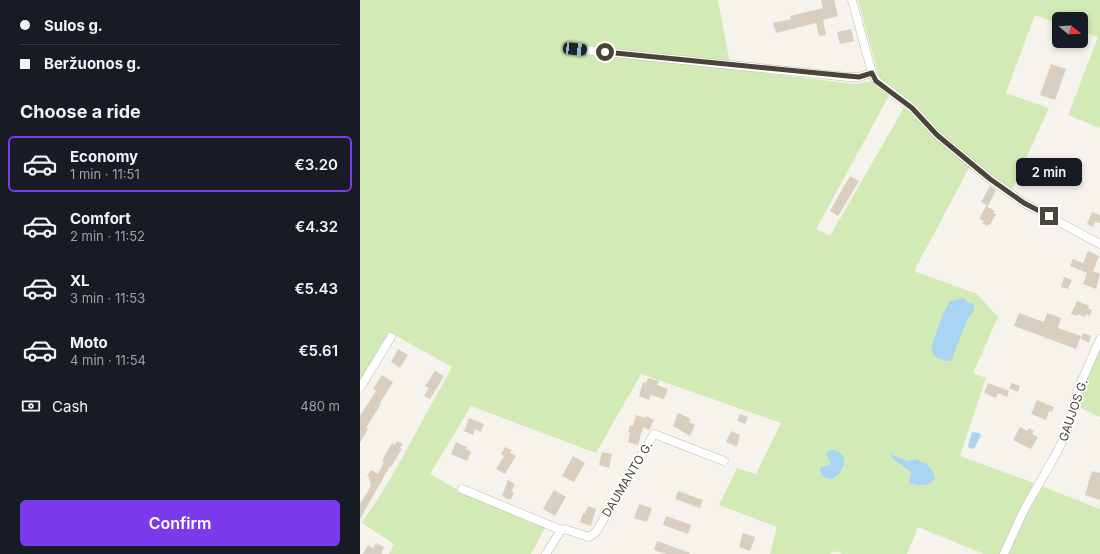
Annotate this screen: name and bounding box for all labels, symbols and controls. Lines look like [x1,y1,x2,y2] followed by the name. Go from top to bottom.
[1052,12,1088,48] north arrow
[1052,12,1088,48] map controls
[44,16,103,35] text: Sulos g.
[562,42,588,56] car
[596,43,614,61] route start
[44,54,141,73] text: Beržuonos g.
[20,101,141,122] text: Choose a ride
[22,146,58,182] icon: car
[70,147,138,166] text: Economy
[295,155,338,174] text: €3.20
[1016,158,1082,186] callout: 2 min
[1032,164,1066,180] text: 2 min
[70,166,140,182] text: 1 min · 11:51
[1040,207,1058,225] route end
[22,208,58,244] icon: car
[70,209,131,228] text: Comfort
[295,217,338,236] text: €4.32
[70,228,145,244] text: 2 min · 11:52
[22,270,58,306] icon: car
[70,271,90,290] text: XL
[294,279,338,298] text: €5.43
[70,290,145,306] text: 3 min · 11:53
[22,332,58,368] icon: car
[70,333,108,352] text: Moto
[298,341,338,360] text: €5.61
[70,352,146,368] text: 4 min · 11:54
[1055,377,1091,443] street label: GAUJOS G.
[20,395,42,417] icon: cash
[52,397,88,416] text: Cash
[300,398,340,414] text: 480 m
[598,438,656,520] street label: DAUMANTO G.
[20,500,340,546] button: Confirm

